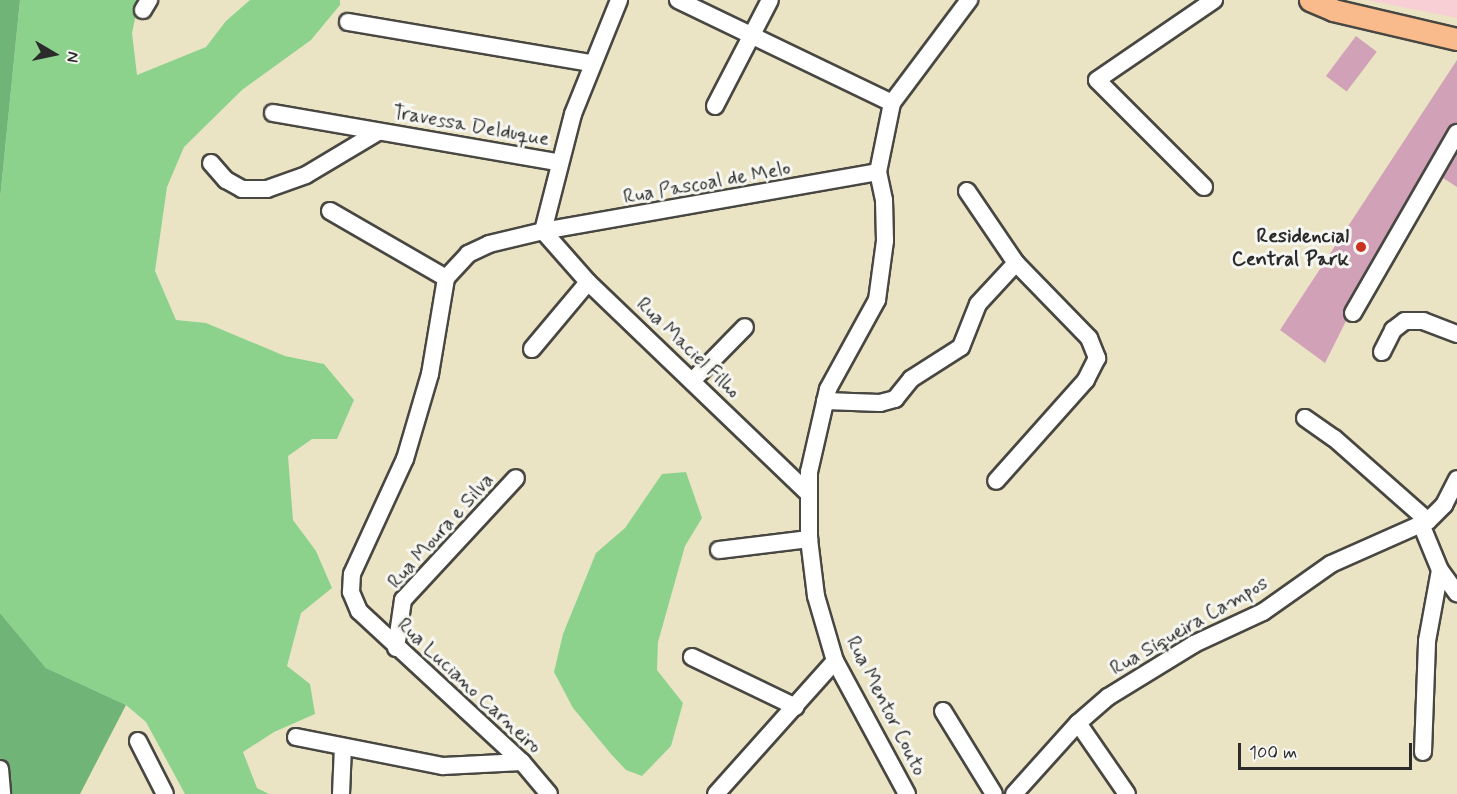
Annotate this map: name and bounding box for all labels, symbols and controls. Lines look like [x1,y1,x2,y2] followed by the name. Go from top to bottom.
[24,24,84,84] north arrow
[61,50,83,64] text: N
[392,101,550,151] street label: Travessa Delduque
[621,156,793,210] street label: Rua Pascoal de Melo
[1237,224,1349,271] place label: Residencial Central Park
[1354,240,1368,254] marker: Residencial Central Park
[632,293,744,403] street label: Rua Maciel Filho
[382,468,500,594] street label: Rua Moura e Silva
[1107,572,1271,680] street label: Rua Siqueira Campos
[392,613,546,759] street label: Rua Luciano Carneiro
[842,634,930,778] street label: Rua Mentor Couto
[1241,731,1415,769] scale bar
[1249,741,1297,765] text: 100 m

